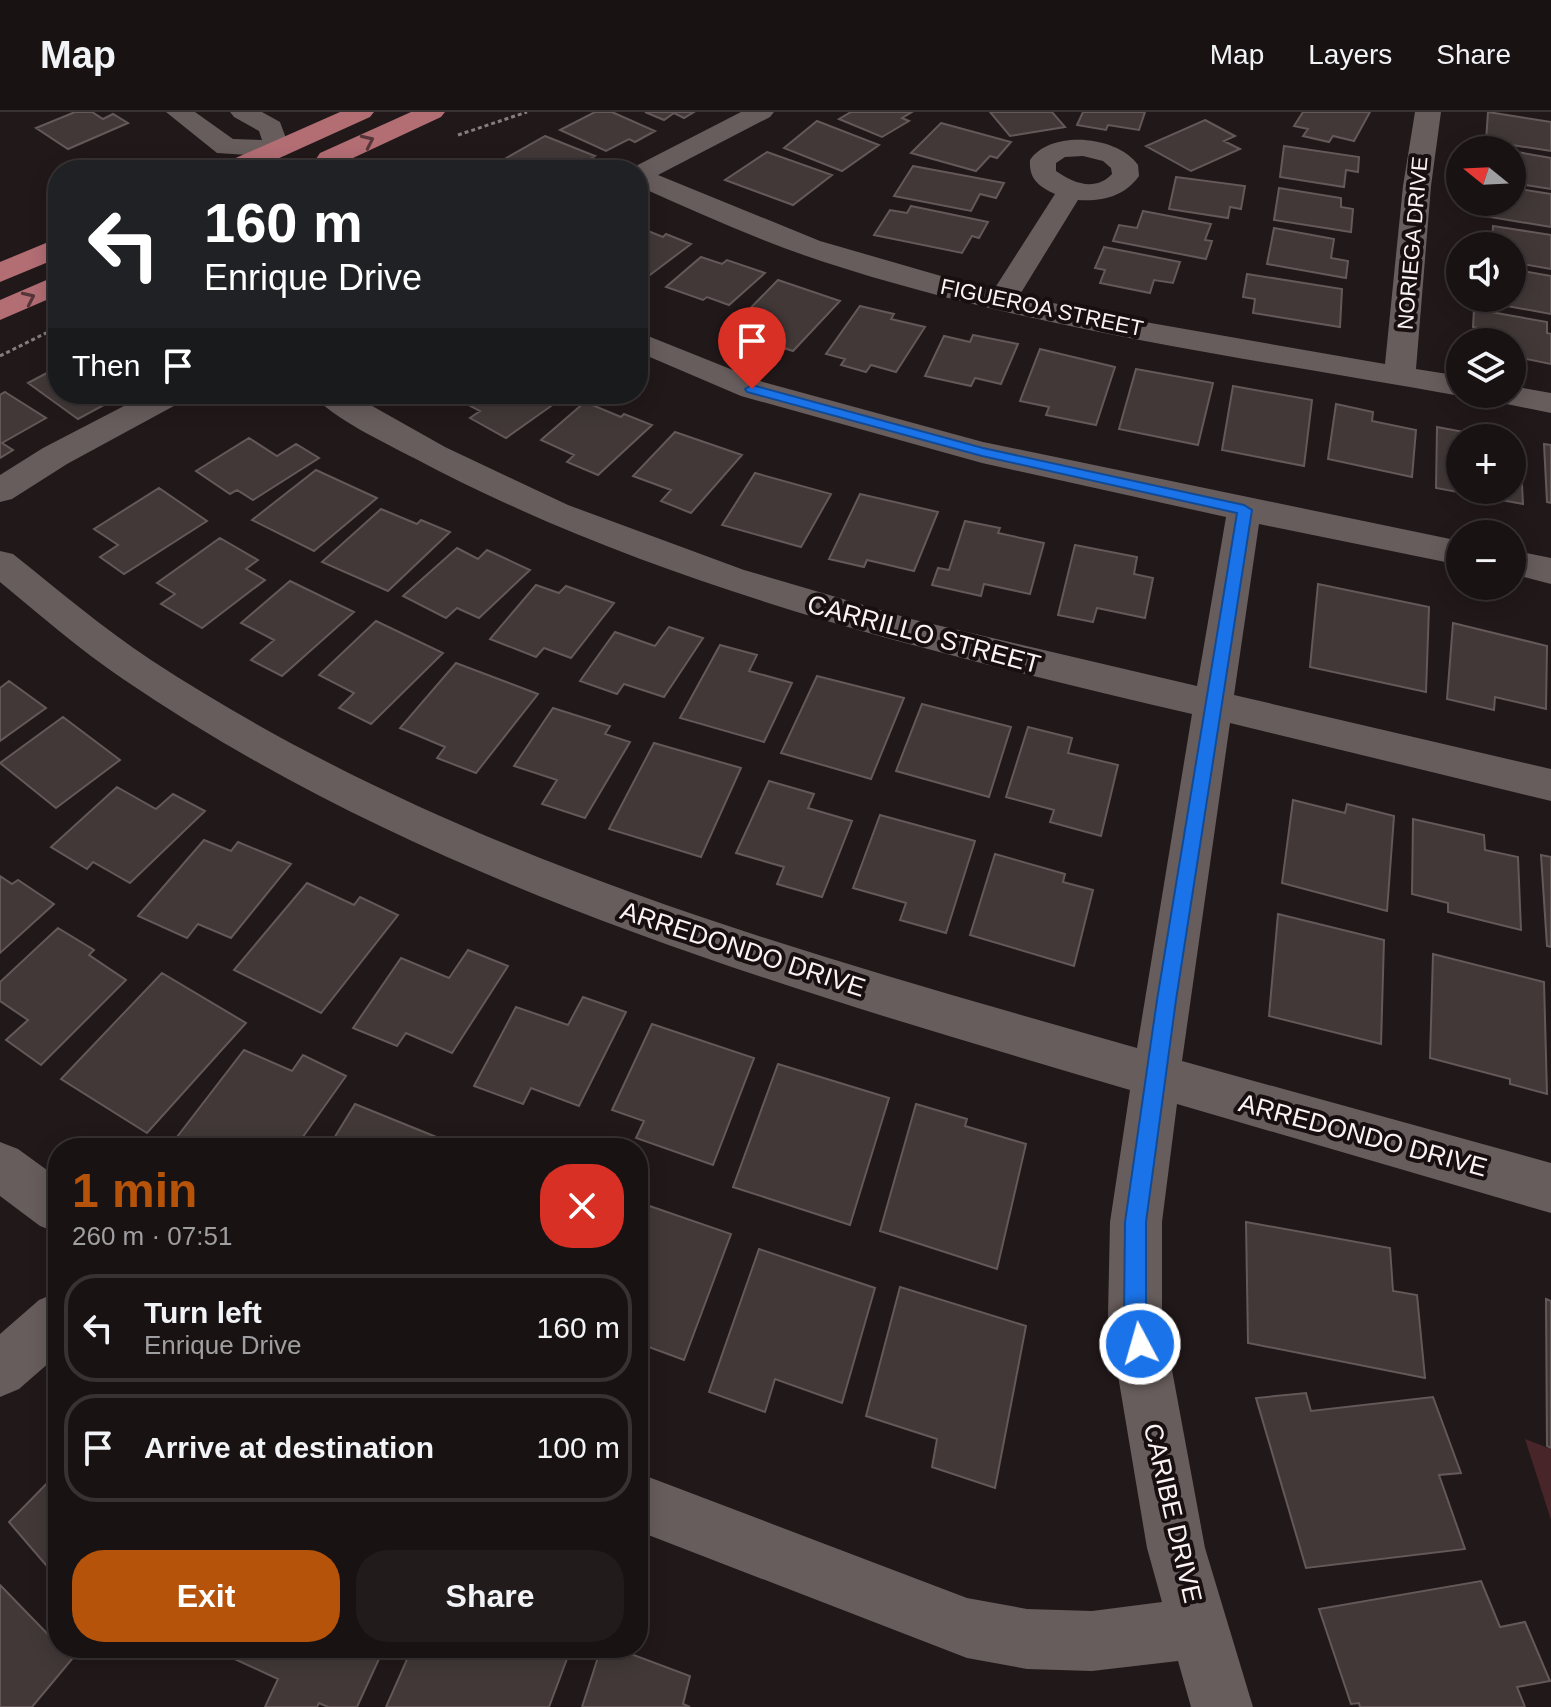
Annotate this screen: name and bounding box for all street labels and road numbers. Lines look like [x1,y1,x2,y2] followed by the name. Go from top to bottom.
[1392,155,1433,331] street label: NORIEGA DRIVE
[938,274,1146,341] street label: FIGUEROA STREET
[804,588,1044,680] street label: CARRILLO STREET
[617,895,869,1003] street label: ARREDONDO DRIVE
[1236,1087,1490,1183] street label: ARREDONDO DRIVE
[1138,1420,1208,1606] street label: CARIBE DRIVE

